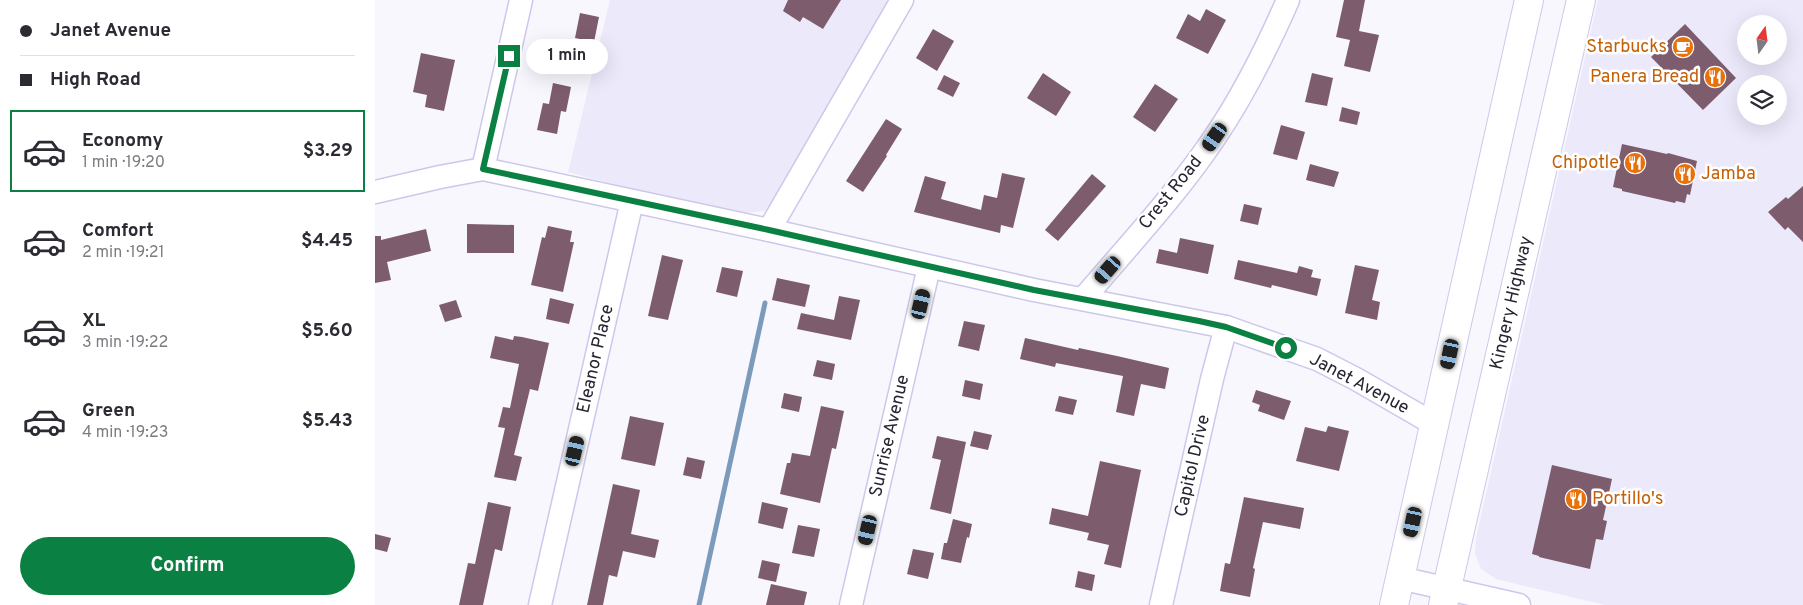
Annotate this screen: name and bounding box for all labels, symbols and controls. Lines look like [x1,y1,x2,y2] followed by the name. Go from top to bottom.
[1737,15,1787,65] north arrow
[1737,15,1787,125] map controls
[50,19,171,43] text: Janet Avenue
[1671,35,1695,59] cafe icon: Starbucks
[1586,36,1667,59] place label: Starbucks
[527,38,609,74] callout: 1 min
[498,45,520,67] route end
[548,46,586,66] text: 1 min
[1703,65,1727,89] restaurant icon: Panera Bread
[1590,66,1699,89] place label: Panera Bread
[50,68,141,92] text: High Road
[1737,75,1787,125] button: layers
[1200,120,1229,154] car
[22,129,67,174] icon: car
[82,129,163,153] text: Economy
[303,139,353,163] text: $3.29
[1134,151,1208,235] street label: Crest Road
[1623,151,1647,175] restaurant icon: Chipotle
[1551,152,1619,175] place label: Chipotle
[82,153,165,173] text: 1 min · 19:20
[1673,162,1697,186] restaurant icon: Jamba
[1701,163,1756,186] place label: Jamba
[22,219,67,264] icon: car
[82,219,154,243] text: Comfort
[301,229,353,253] text: $4.45
[1485,234,1539,372] street label: Kingery Highway
[82,243,165,263] text: 2 min · 19:21
[1092,254,1123,286] car
[910,288,931,320] car
[572,302,620,416] street label: Eleanor Place
[22,309,67,354] icon: car
[82,309,105,333] text: XL
[301,319,353,343] text: $5.60
[82,333,168,353] text: 3 min · 19:22
[1275,337,1297,359] route start
[1439,338,1460,370] car
[1305,348,1413,420] street label: Janet Avenue
[865,373,915,499] street label: Sunrise Avenue
[22,399,67,444] icon: car
[82,399,135,423] text: Green
[302,409,353,433] text: $5.43
[1170,413,1216,519] street label: Capitol Drive
[82,423,168,443] text: 4 min · 19:23
[564,435,585,467] car
[1564,487,1588,511] restaurant icon: Portillo's
[1592,488,1663,511] place label: Portillo's
[1402,506,1423,538] car
[857,514,878,546] car
[20,537,355,595] button: Confirm

